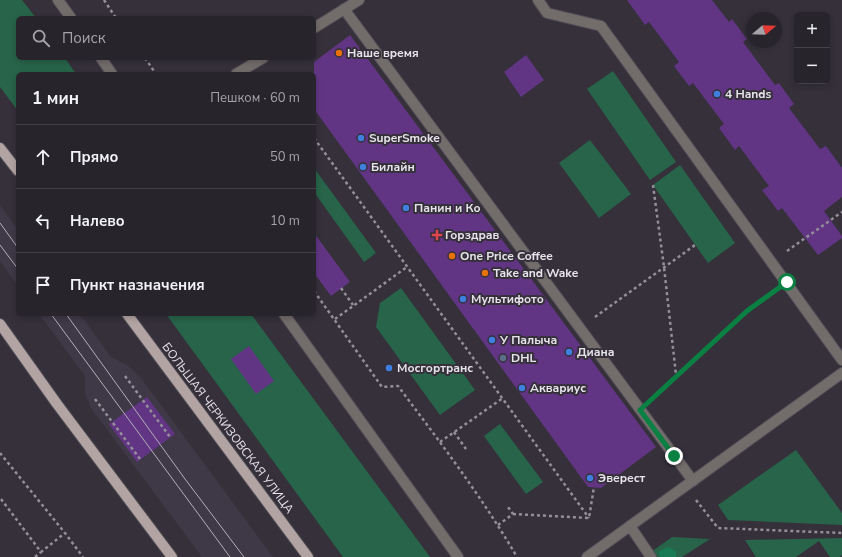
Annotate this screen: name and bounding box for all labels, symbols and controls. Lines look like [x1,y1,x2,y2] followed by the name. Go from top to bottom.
[746,12,782,48] north arrow
[794,12,830,84] map controls
[794,12,830,48] button: +
[16,16,316,60] search box
[30,27,52,49] icon: search
[62,28,106,48] text: Поиск
[347,45,419,61] place label: Наше время
[334,48,344,58] marker: Наше время
[794,48,830,84] button: −
[725,86,772,102] place label: 4 Hands
[32,87,79,110] text: 1 мин
[210,89,300,107] text: Пешком · 60 m
[712,89,722,99] marker: 4 Hands
[369,130,440,146] place label: SuperSmoke
[356,133,366,143] marker: SuperSmoke
[32,146,54,168] icon: ahead
[70,147,118,167] text: Прямо
[270,148,300,166] text: 50 m
[371,159,415,175] place label: Билайн
[358,162,368,172] marker: Билайн
[414,200,481,216] place label: Панин и Ко
[401,203,411,213] marker: Панин и Ко
[32,210,54,232] icon: left
[70,211,125,231] text: Налево
[270,212,300,230] text: 10 m
[445,227,500,243] place label: Горздрав
[432,230,442,240] marker: Горздрав
[460,248,553,264] place label: One Price Coffee
[447,251,457,261] marker: One Price Coffee
[493,265,579,281] place label: Take and Wake
[480,268,490,278] marker: Take and Wake
[778,273,796,291] route start
[32,274,54,296] icon: arrive
[70,275,205,295] text: Пункт назначения
[471,291,544,307] place label: Мультифото
[458,294,468,304] marker: Мультифото
[499,332,557,348] place label: У Палыча
[487,335,497,345] marker: У Палыча
[158,339,298,517] street label: БОЛЬШАЯ ЧЕРКИЗОВСКАЯ УЛИЦА
[577,344,615,360] place label: Диана
[564,347,574,357] marker: Диана
[511,350,536,366] place label: DHL
[498,353,508,363] marker: DHL
[397,360,473,376] place label: Мосгортранс
[384,363,394,373] marker: Мосгортранс
[530,380,586,396] place label: Аквариус
[517,383,527,393] marker: Аквариус
[665,447,683,465] route end
[598,470,646,486] place label: Эверест
[585,473,595,483] marker: Эверест

